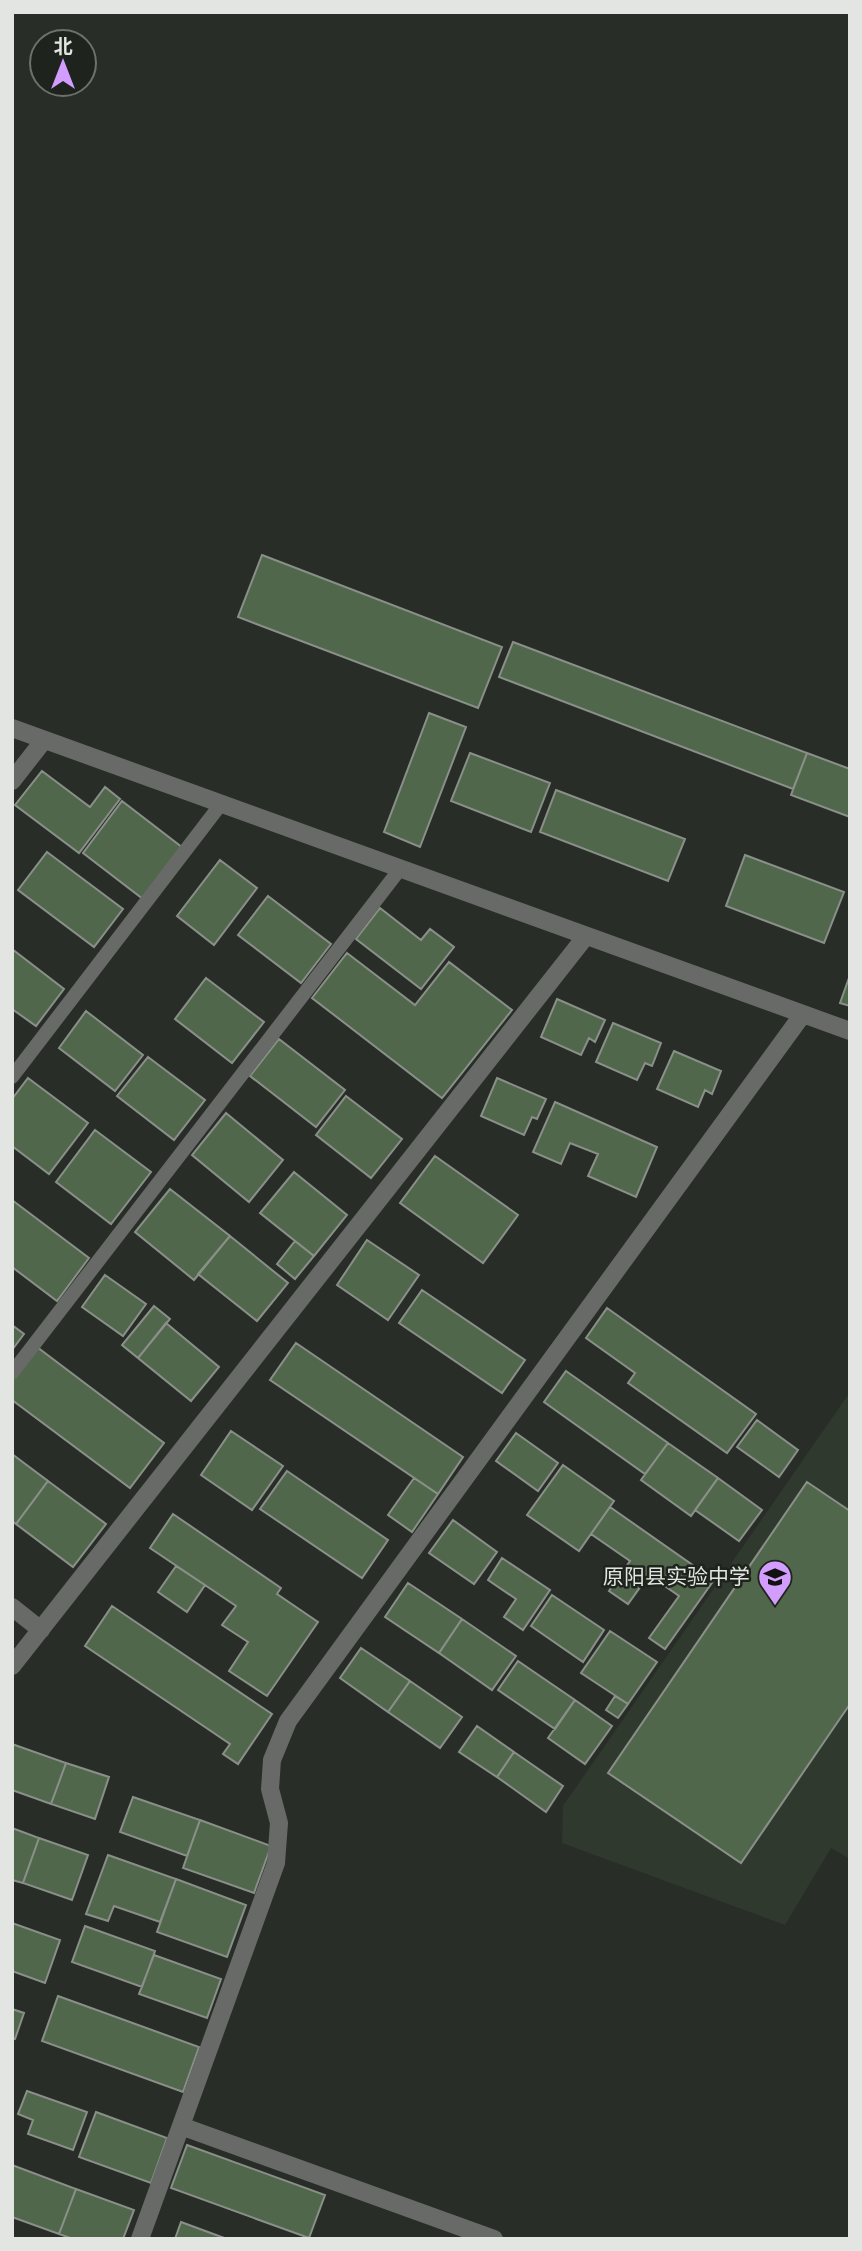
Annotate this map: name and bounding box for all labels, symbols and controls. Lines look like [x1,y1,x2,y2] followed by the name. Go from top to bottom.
[28,28,98,98] north arrow
[53,36,73,57] text: 北
[756,1558,794,1607] school or university icon: 原阳县实验中学
[603,1565,750,1588] place label: 原阳县实验中学

